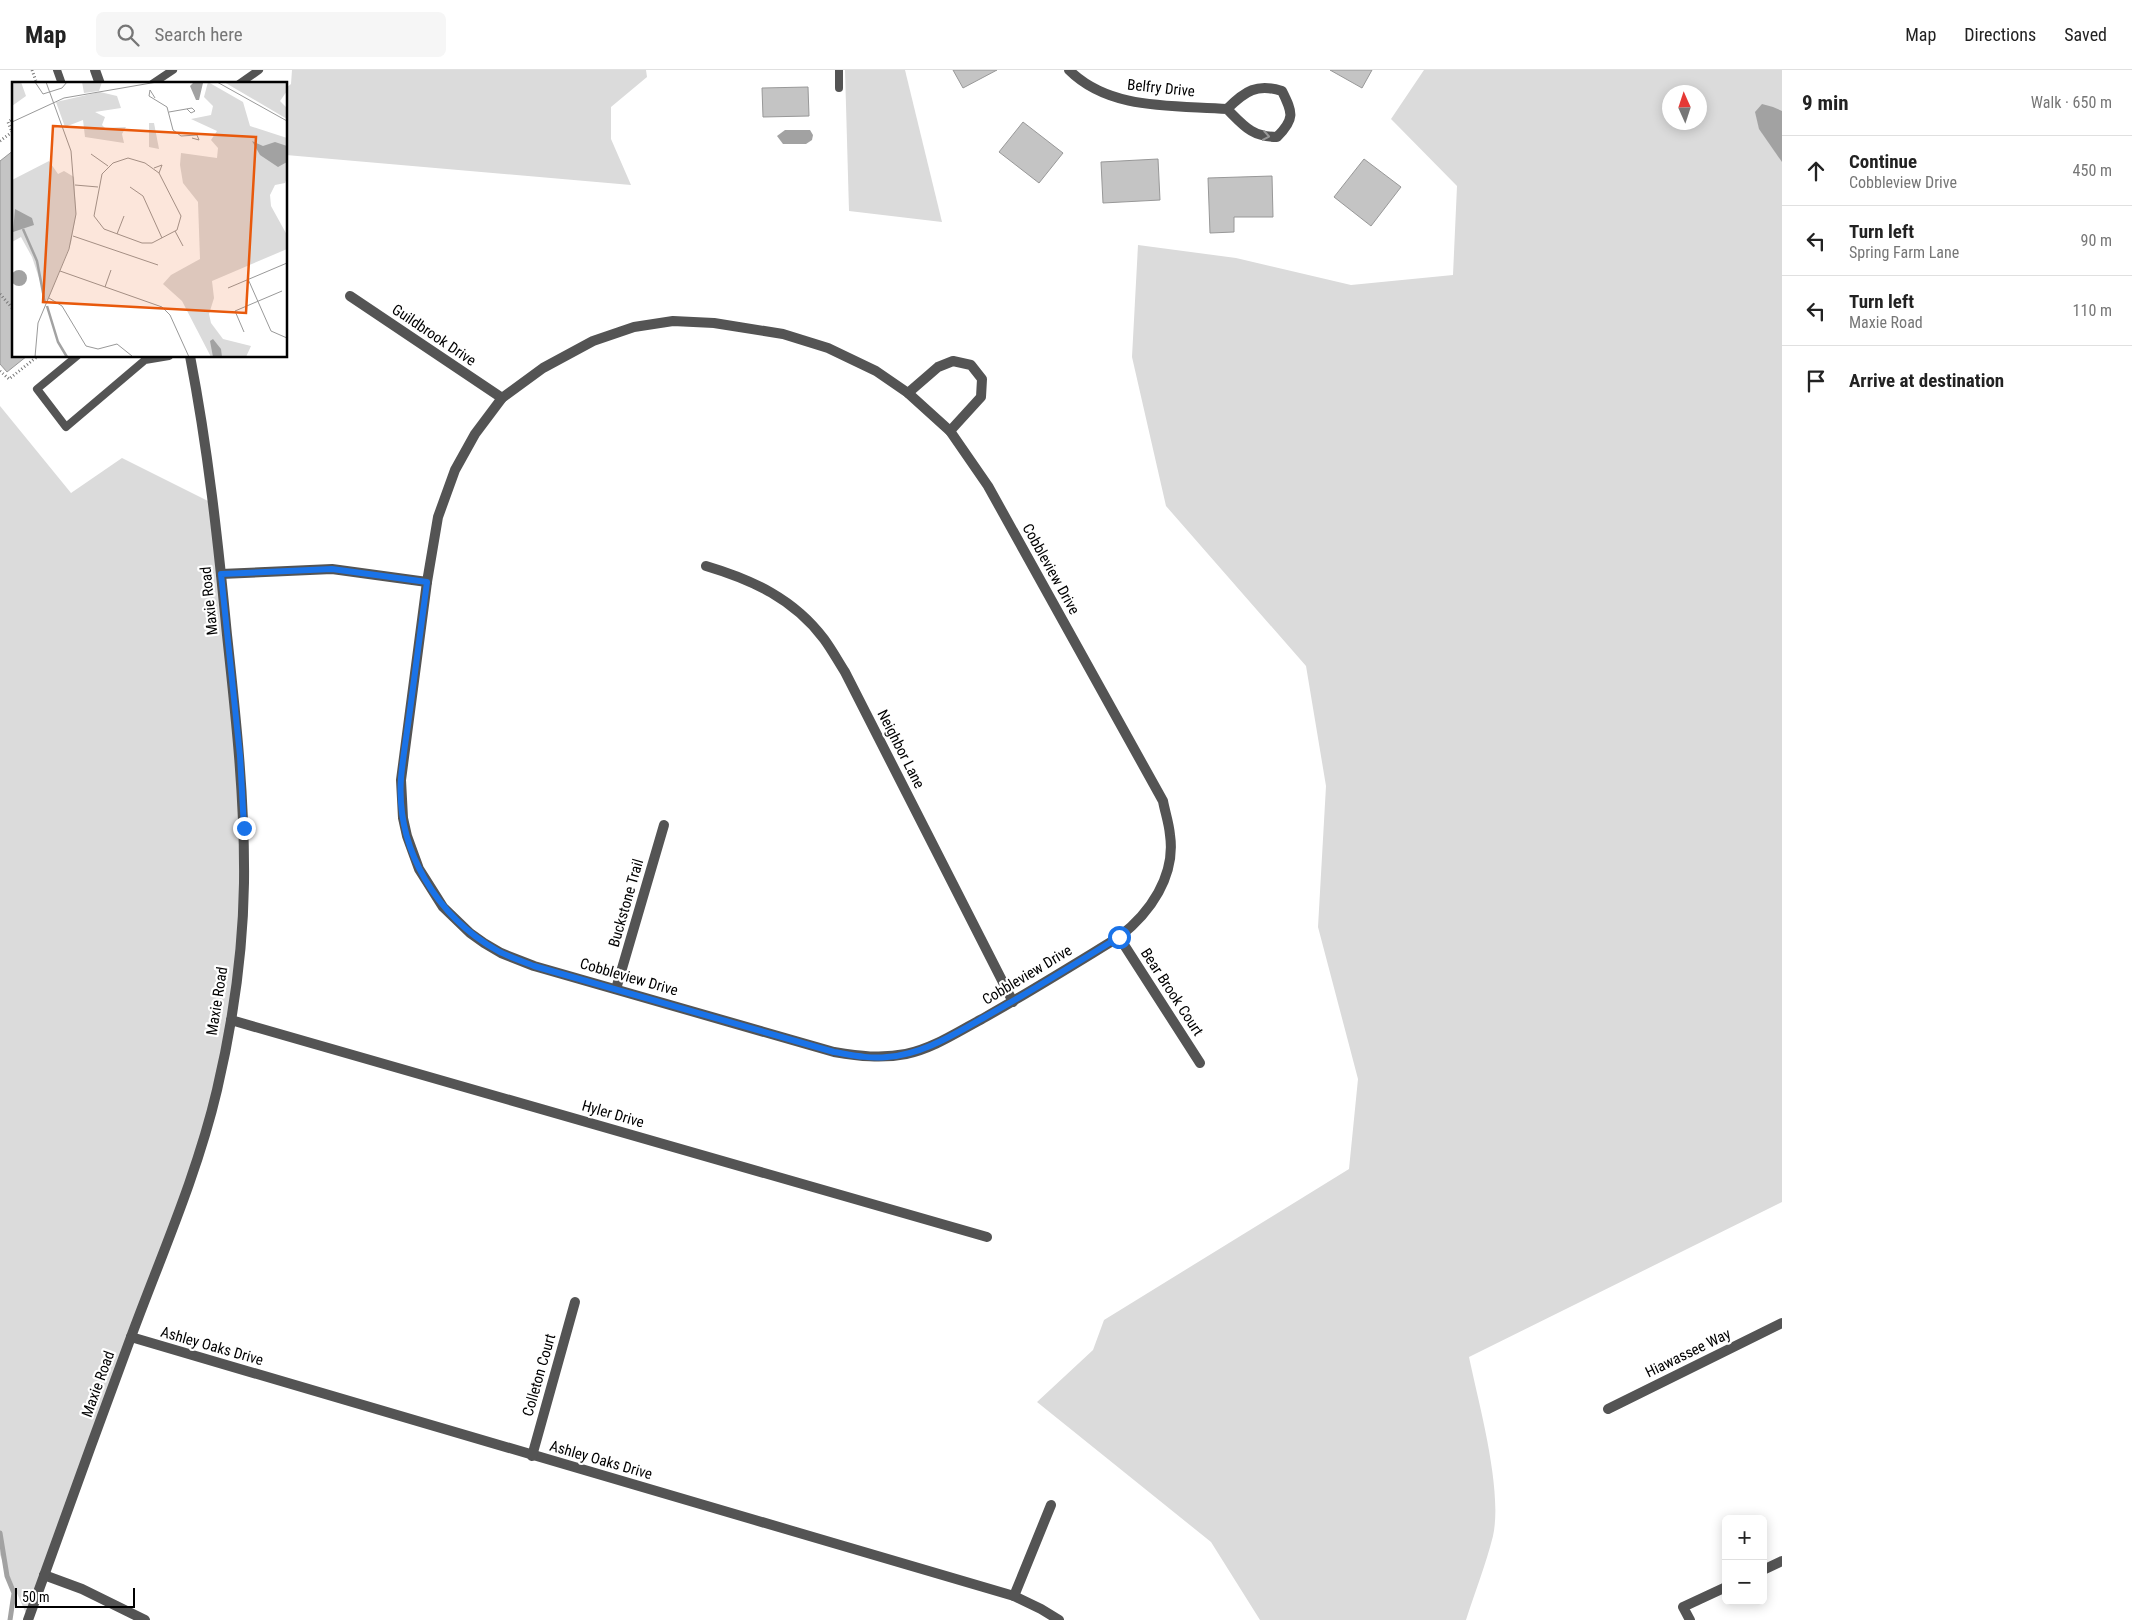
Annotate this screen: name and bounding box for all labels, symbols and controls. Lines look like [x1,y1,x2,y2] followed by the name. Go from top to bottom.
[96,12,446,57] search box
[25,21,66,49] text: Map
[114,21,142,49] icon: search
[154,23,243,46] text: Search here
[1905,24,1936,45] text: Map
[1964,24,2036,45] text: Directions
[2064,24,2107,45] text: Saved
[1126,76,1196,100] street label: Belfry Drive
[12,82,288,358] inset map
[1662,85,1707,130] north arrow
[1802,91,1849,115] text: 9 min
[2031,93,2112,112] text: Walk · 650 m
[1262,130,1270,140] one-way arrow
[1849,150,1917,173] text: Continue
[1802,157,1830,185] icon: ahead
[2073,161,2112,180] text: 450 m
[1849,173,1957,192] text: Cobbleview Drive
[1849,220,1914,243] text: Turn left
[1802,227,1830,255] icon: left
[2080,231,2112,250] text: 90 m
[1849,243,1959,262] text: Spring Farm Lane
[1849,290,1914,313] text: Turn left
[1802,297,1830,325] icon: left
[389,300,479,370] street label: Guildbrook Drive
[2073,301,2112,320] text: 110 m
[1849,313,1923,332] text: Maxie Road
[1802,367,1830,395] icon: arrive
[1849,369,2004,392] text: Arrive at destination
[1019,520,1083,618] street label: Cobbleview Drive
[196,566,222,636] street label: Maxie Road
[873,707,929,791] street label: Neighbor Lane
[233,817,256,840] route end
[605,857,647,949] street label: Buckstone Trail
[1108,926,1131,949] route start
[979,941,1075,1009] street label: Cobbleview Drive
[1137,945,1207,1039] street label: Bear Brook Court
[578,954,680,1000] street label: Cobbleview Drive
[203,965,231,1037] street label: Maxie Road
[580,1097,646,1131] street label: Hyler Drive
[159,1323,265,1369] street label: Ashley Oaks Drive
[1642,1325,1734,1381] street label: Hiawassee Way
[519,1332,559,1418] street label: Colleton Court
[78,1348,118,1420] street label: Maxie Road
[548,1437,654,1483] street label: Ashley Oaks Drive
[1722,1515,1767,1605] map controls
[1722,1515,1767,1560] button: +
[1722,1560,1767,1605] button: −
[15,1585,135,1608] scale bar
[22,1589,50,1605] text: 50 m

